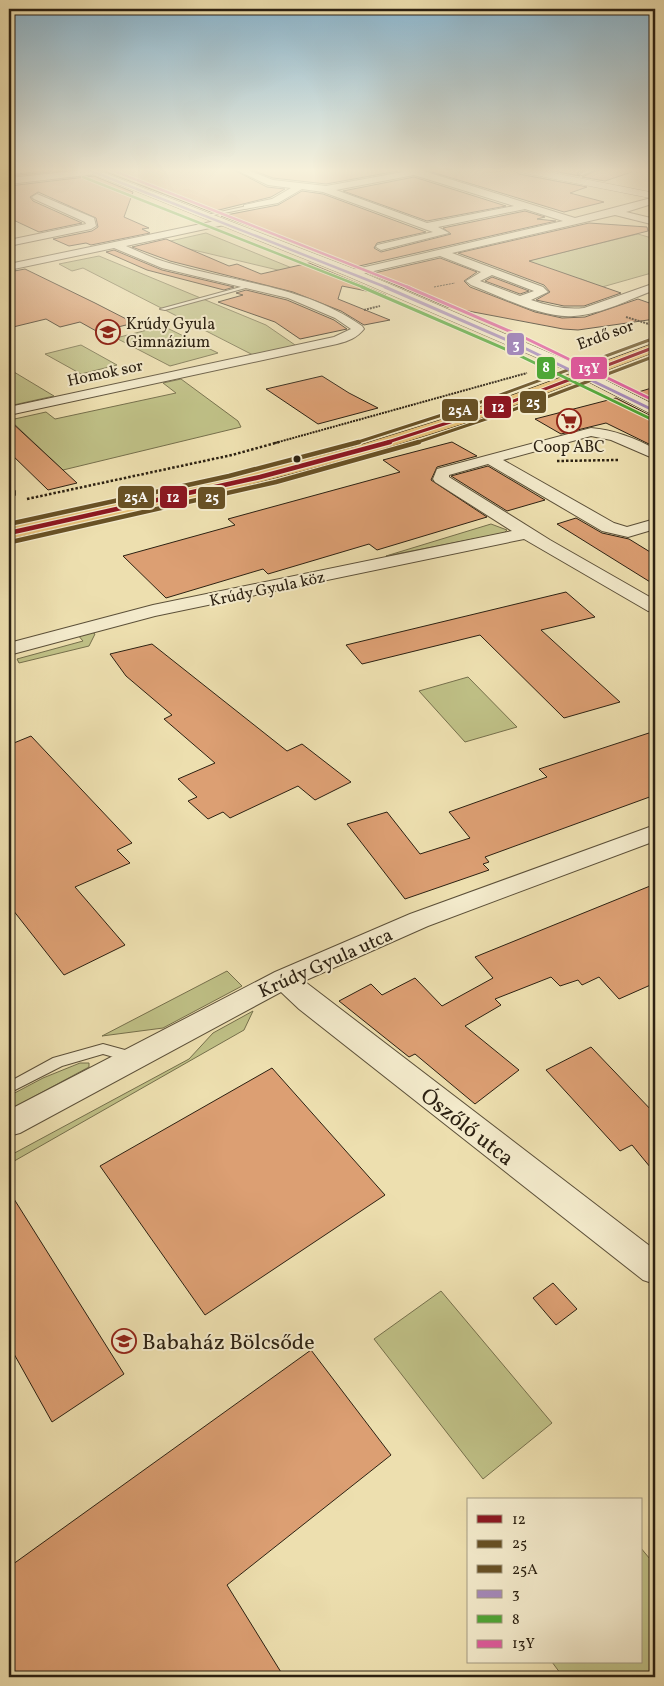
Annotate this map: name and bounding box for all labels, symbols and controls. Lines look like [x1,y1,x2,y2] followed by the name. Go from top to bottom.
[126,314,215,354] place label: Krúdy Gyula Gimnázium
[574,315,637,356] street label: Erdő sor
[95,319,121,345] school or university icon: Krúdy Gyula Gimnázium
[506,332,525,356] line badge: 3
[512,336,520,355] text: 3
[65,355,146,393] street label: Homok sor
[536,356,556,380] line badge: 8
[570,356,608,380] line badge: 13Y
[542,359,550,378] text: 8
[578,360,600,379] text: 13Y
[519,390,547,414] line badge: 25
[526,394,540,413] text: 25
[483,395,512,419] line badge: 12
[441,398,479,422] line badge: 25A
[492,399,504,418] text: 12
[448,402,472,421] text: 25A
[556,408,582,434] supermarket icon: Coop ABC
[533,437,605,459] place label: Coop ABC
[292,454,302,464] unlabelled marker
[117,485,155,509] line badge: 25A
[159,485,188,509] line badge: 12
[197,486,226,510] line badge: 25
[124,489,148,508] text: 25A
[167,489,179,508] text: 12
[205,489,219,508] text: 25
[208,567,327,613] street label: Krúdy Gyula köz
[254,923,397,1005] street label: Krúdy Gyula utca
[413,1081,520,1174] street label: Ószőlő utca
[111,1328,137,1354] school or university icon: Babaház Bölcsőde
[142,1328,315,1359] place label: Babaház Bölcsőde
[467,1498,642,1664] legend
[512,1510,526,1531] text: 12
[512,1534,527,1555] text: 25
[512,1560,538,1581] text: 25A
[512,1584,520,1605] text: 3
[512,1610,520,1631] text: 8
[512,1634,536,1655] text: 13Y

